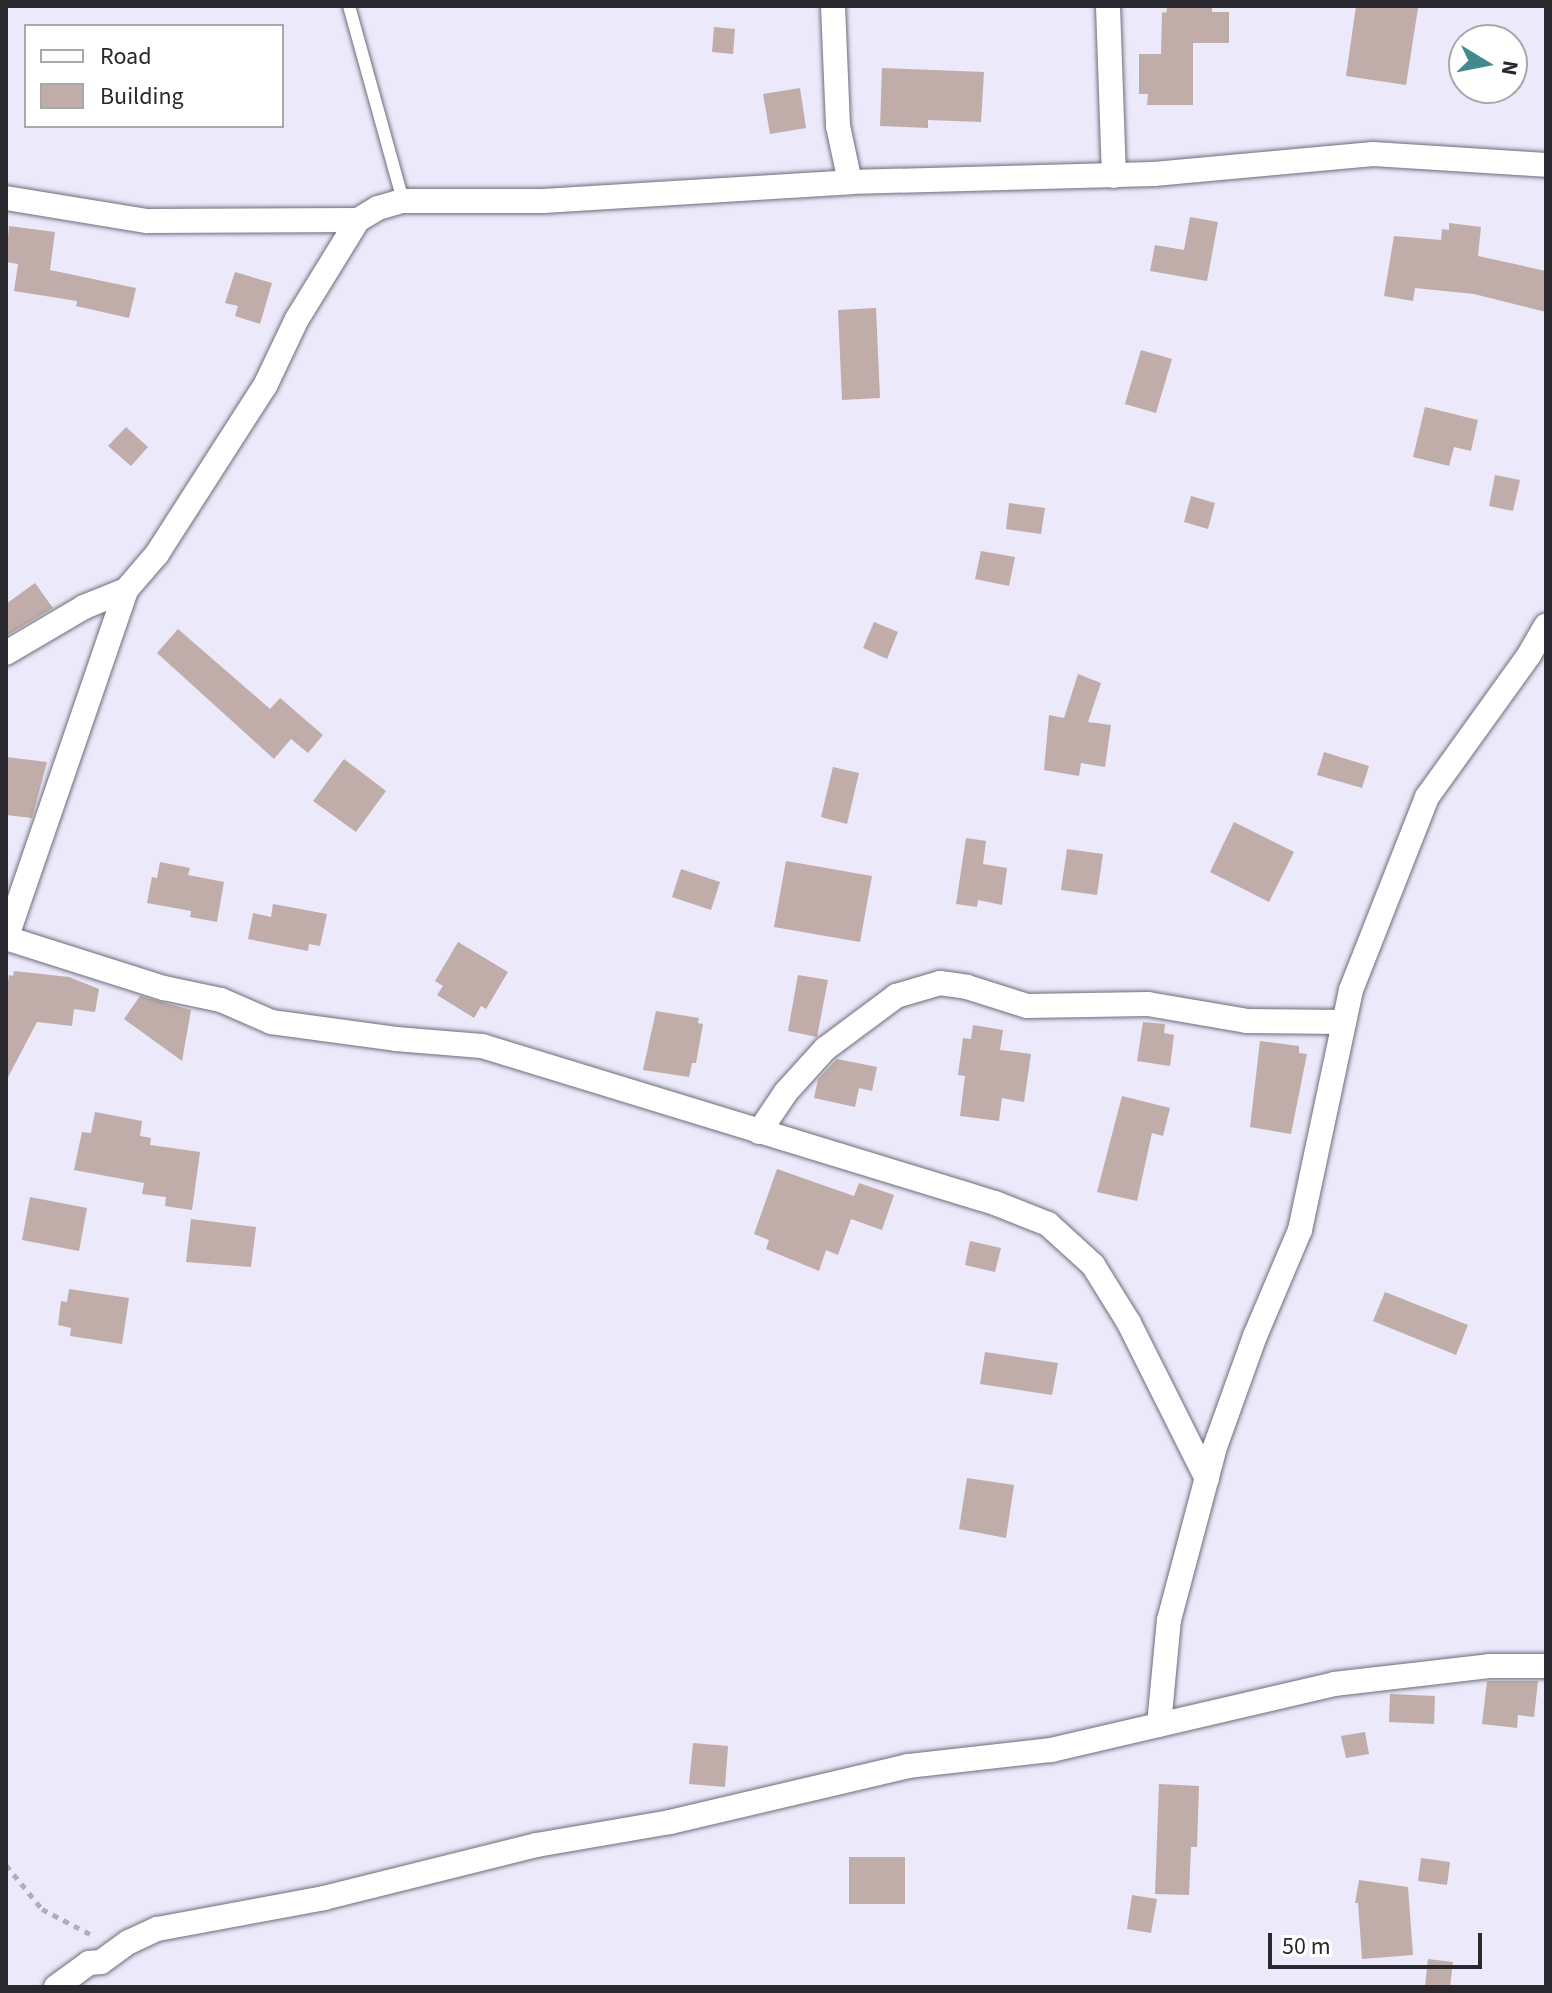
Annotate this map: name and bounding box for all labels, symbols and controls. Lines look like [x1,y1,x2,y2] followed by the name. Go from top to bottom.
[24,24,284,128] legend
[1448,24,1528,104] north arrow
[100,39,152,74] text: Road
[1493,58,1527,78] text: N
[100,79,184,114] text: Building
[1272,1917,1486,1967] scale bar
[1282,1929,1331,1964] text: 50 m

